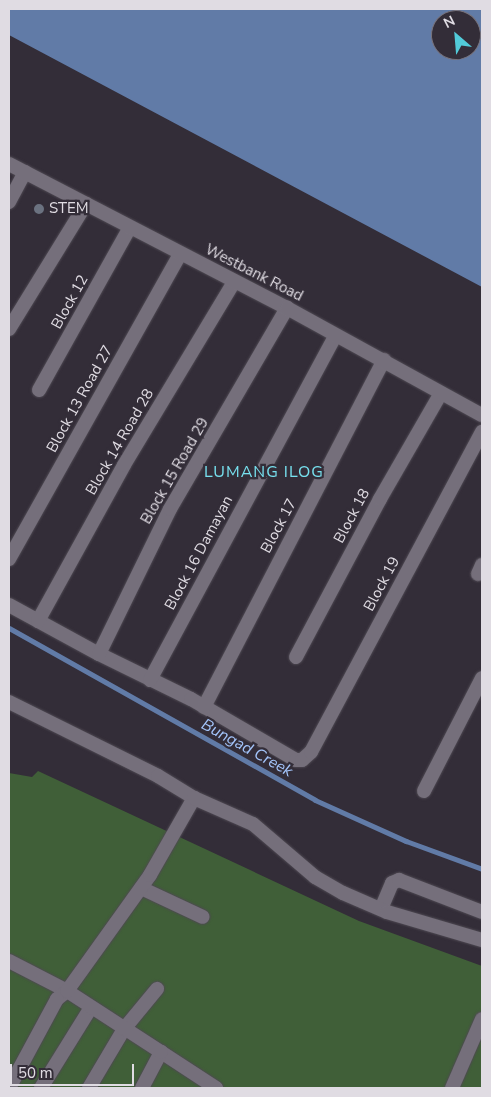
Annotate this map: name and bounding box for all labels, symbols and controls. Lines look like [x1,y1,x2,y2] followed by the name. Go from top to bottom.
[431,10,481,60] north arrow
[440,11,458,33] text: N
[49,200,89,218] place label: STEM
[33,203,45,215] marker: STEM
[202,241,306,305] street label: Westbank Road
[48,272,92,332] street label: Block 12
[43,342,117,456] street label: Block 13 Road 27
[82,386,158,498] street label: Block 14 Road 28
[137,415,213,527] street label: Block 15 Road 29
[203,462,325,482] district label: LUMANG ILOG
[330,486,374,546] street label: Block 18
[161,493,237,613] street label: Block 16 Damayan
[257,496,301,556] street label: Block 17
[360,554,404,614] street label: Block 19
[198,715,296,781] water label: Bungad Creek
[12,1054,136,1086] scale bar
[18,1063,53,1083] text: 50 m

